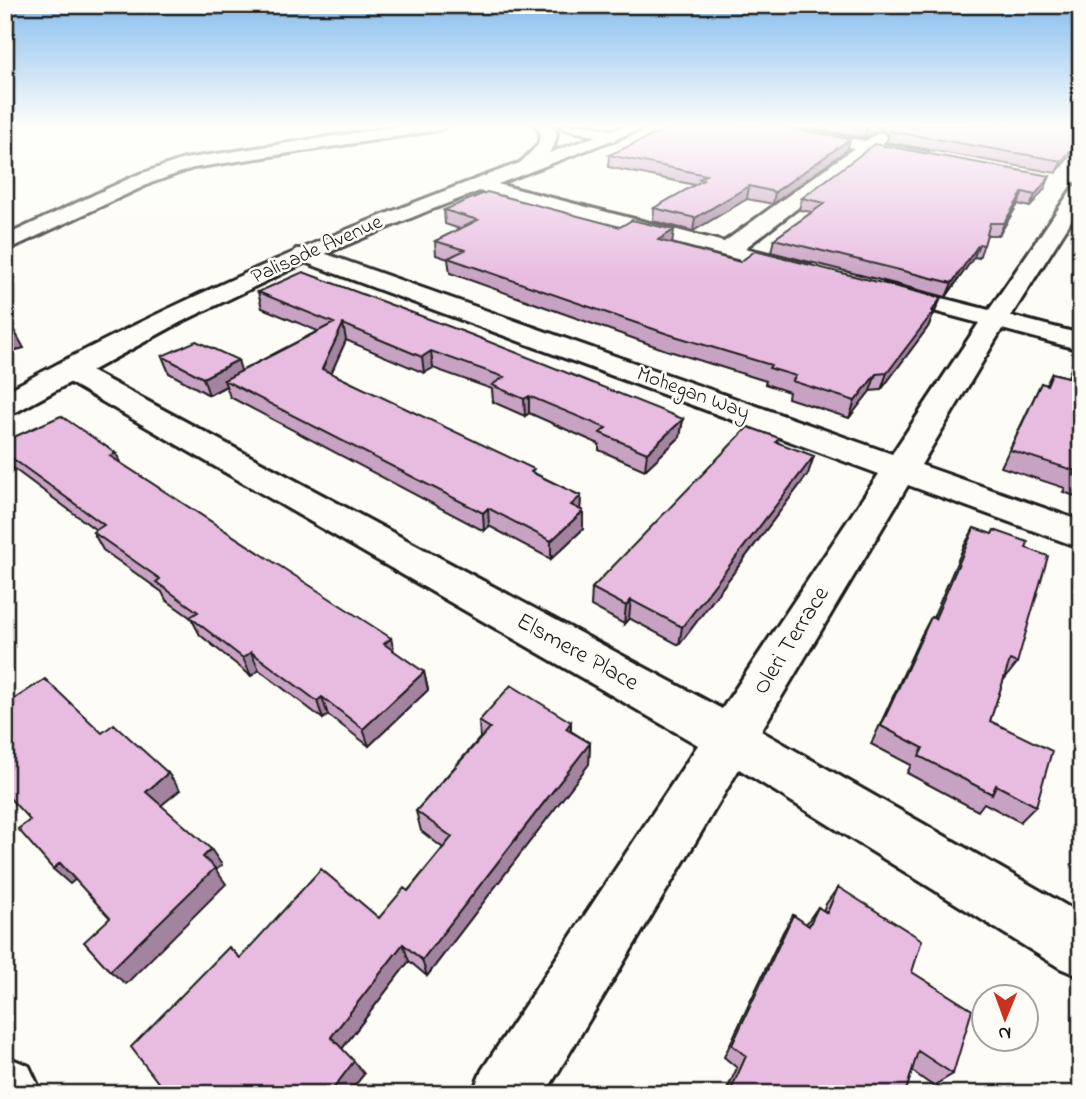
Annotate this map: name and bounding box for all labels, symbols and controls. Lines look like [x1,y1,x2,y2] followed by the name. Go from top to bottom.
[247,207,388,292] street label: Palisade Avenue
[632,360,754,430] street label: Mohegan Way
[745,580,839,702] street label: Oleri Terrace
[509,605,645,701] street label: Elsmere Place
[970,984,1040,1054] north arrow
[998,1019,1011,1046] text: N

